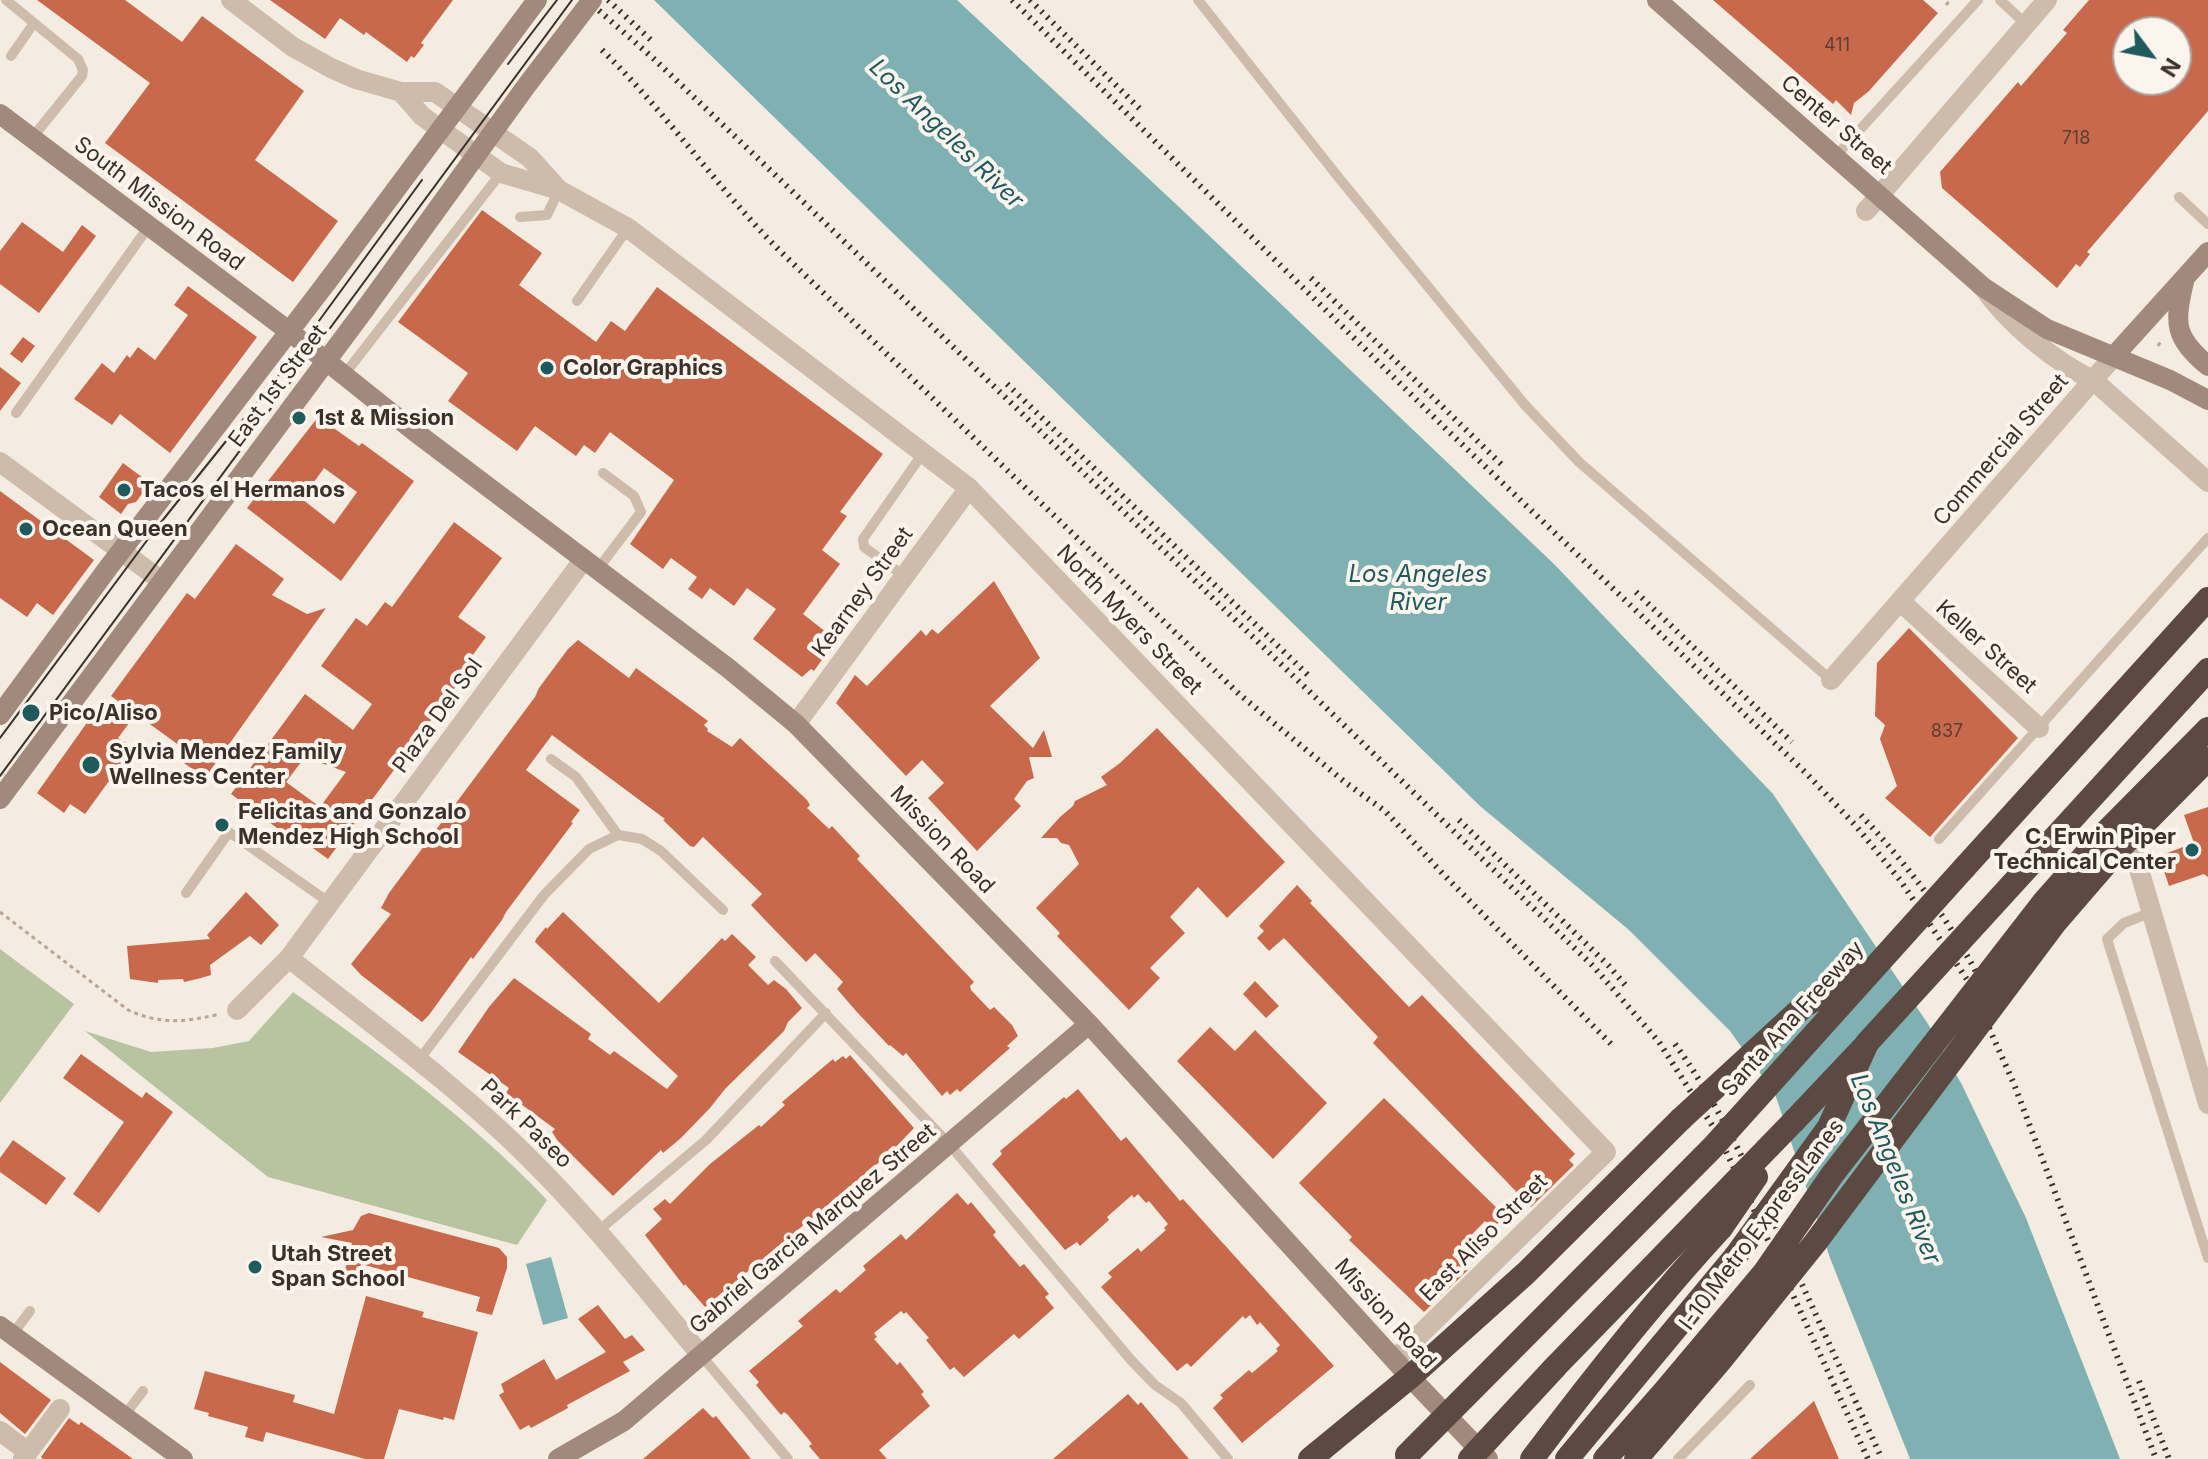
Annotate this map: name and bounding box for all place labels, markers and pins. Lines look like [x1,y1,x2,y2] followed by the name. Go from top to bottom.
[563,355,723,381] place label: Color Graphics
[538,359,556,377] marker: Color Graphics
[315,405,454,431] place label: 1st & Mission
[290,409,308,427] marker: 1st & Mission
[140,477,345,503] place label: Tacos el Hermanos
[115,481,133,499] marker: Tacos el Hermanos
[42,516,188,542] place label: Ocean Queen
[17,520,35,538] marker: Ocean Queen
[49,700,158,726] place label: Pico/Aliso
[20,702,42,724] marker: Pico/Aliso
[109,739,342,790] place label: Sylvia Mendez Family Wellness Center
[80,754,102,776] marker: Sylvia Mendez Family Wellness Center
[238,799,467,850] place label: Felicitas and Gonzalo Mendez High School
[213,816,231,834] marker: Felicitas and Gonzalo Mendez High School
[1994,824,2176,876] place label: C. Erwin Piper Technical Center
[2183,841,2201,859] marker: C. Erwin Piper Technical Center
[271,1241,405,1292] place label: Utah Street Span School
[246,1258,264,1276] marker: Utah Street Span School

